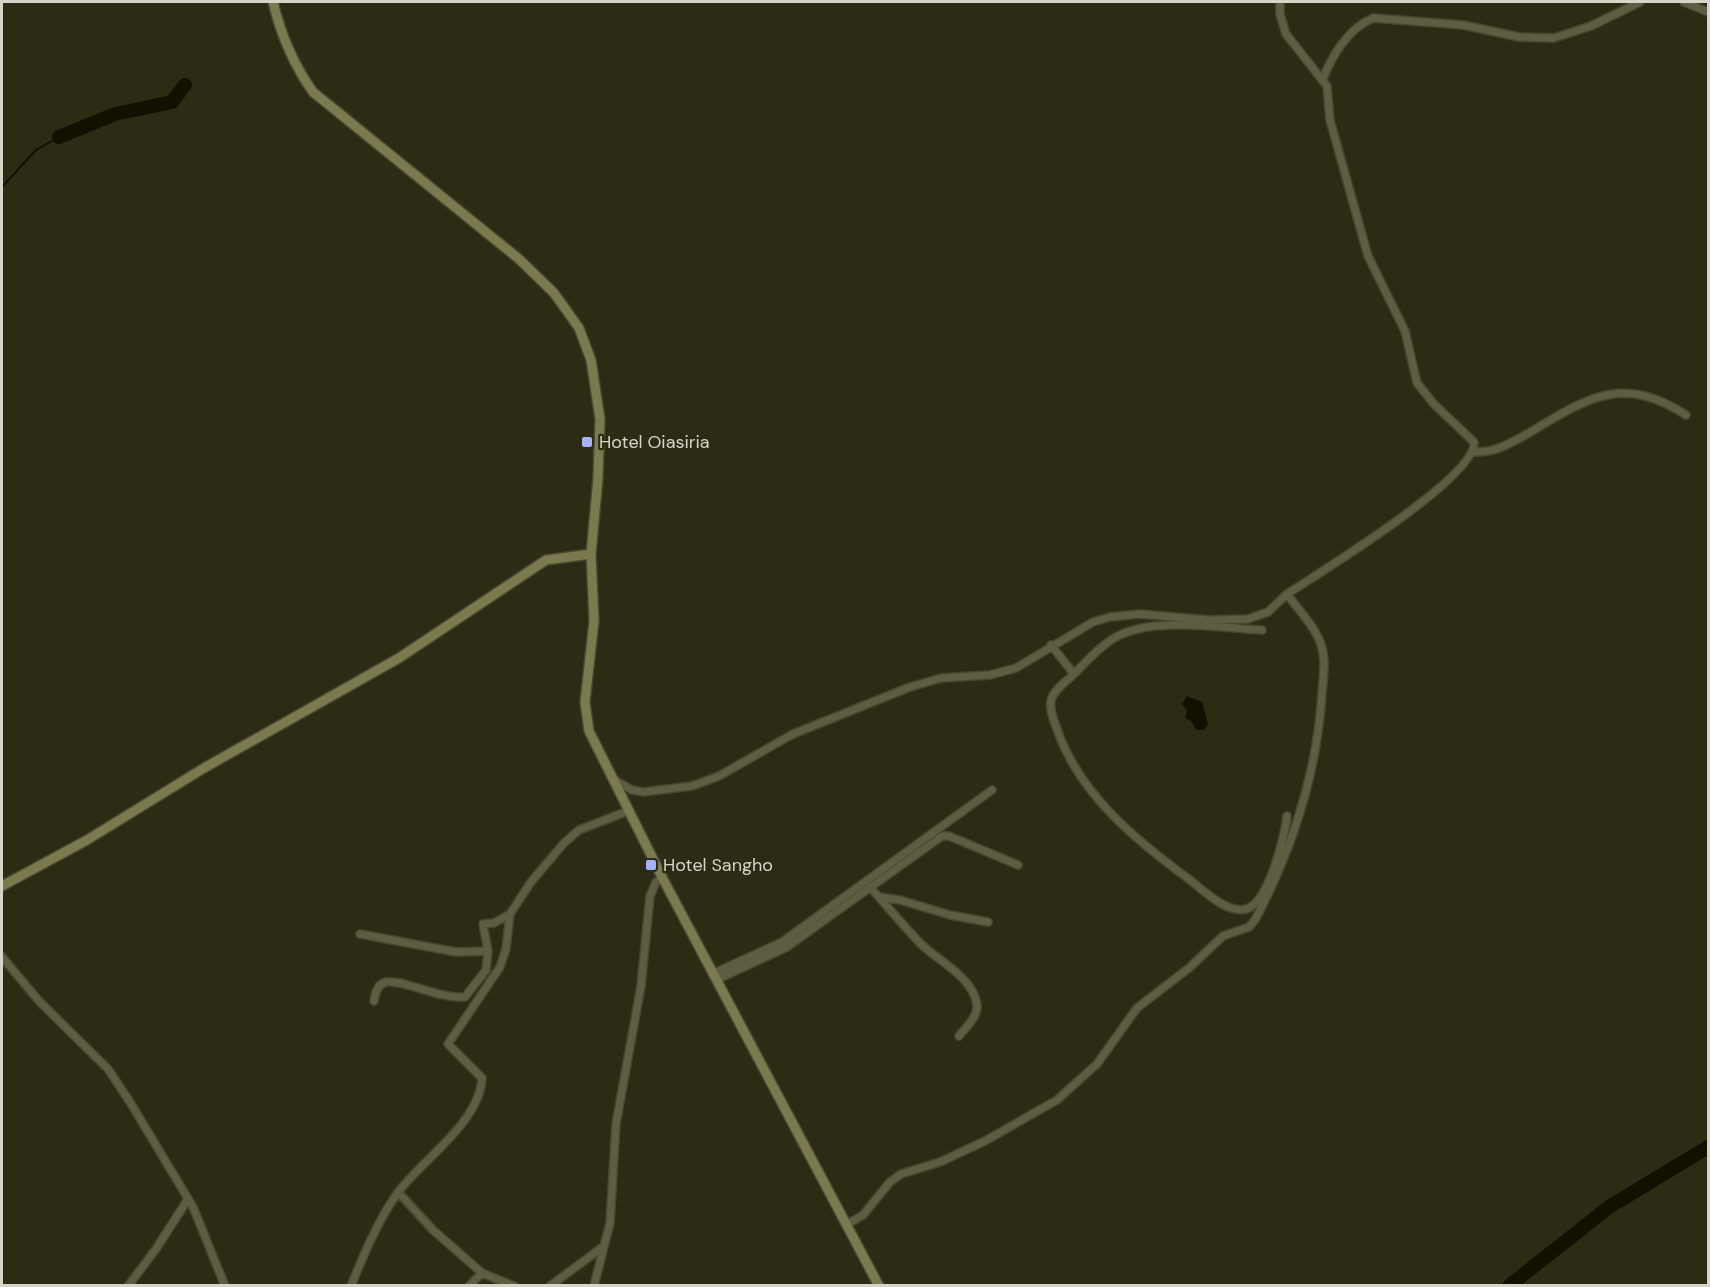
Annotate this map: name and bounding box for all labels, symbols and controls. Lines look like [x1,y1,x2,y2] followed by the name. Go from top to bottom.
[599,430,710,454] place label: Hotel Oiasiria
[580,435,594,449] marker: Hotel Oiasiria
[663,853,773,877] place label: Hotel Sangho
[644,858,658,872] marker: Hotel Sangho

